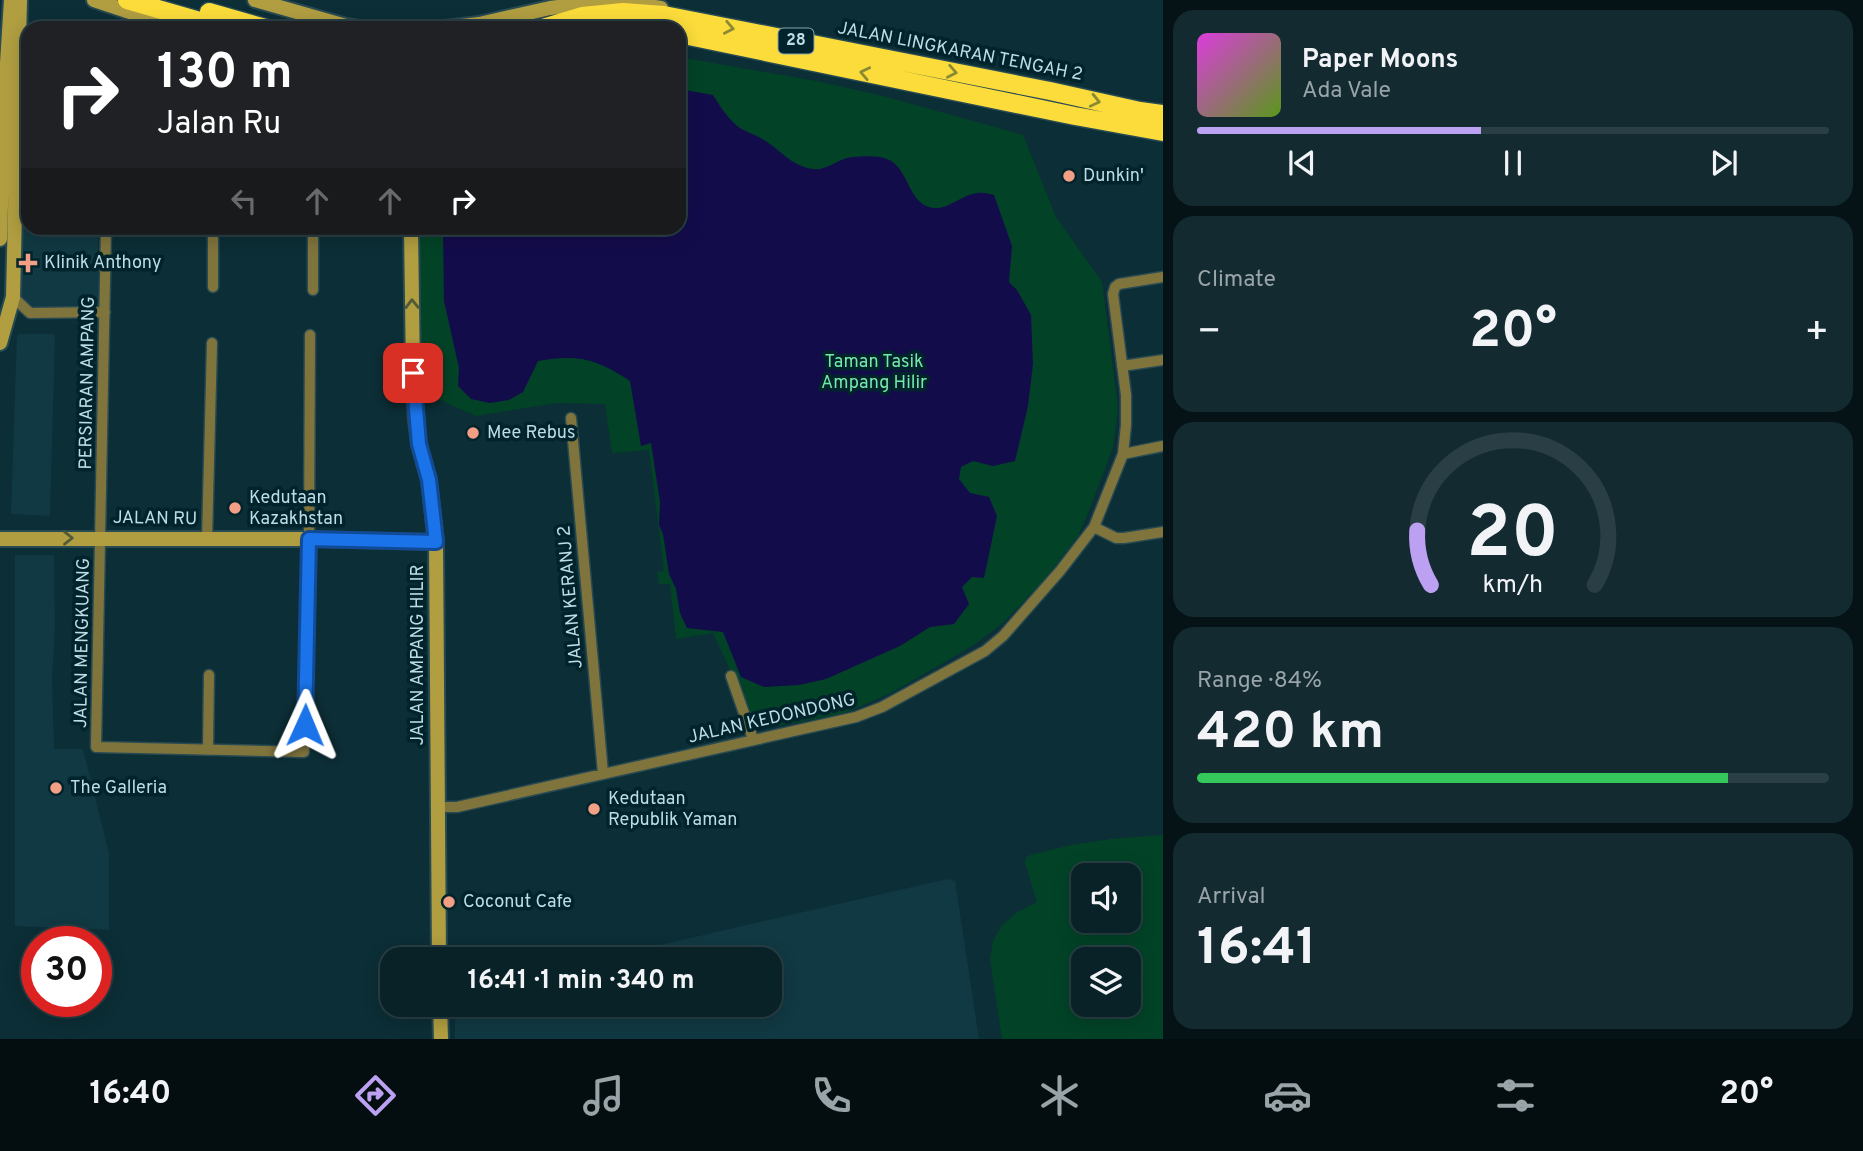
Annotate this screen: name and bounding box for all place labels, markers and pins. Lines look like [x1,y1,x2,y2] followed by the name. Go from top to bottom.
[1083,165,1144,188] place label: Dunkin'
[1061,168,1077,184] marker: Dunkin'
[44,252,161,275] place label: Klinik Anthony
[18,253,38,273] marker: Klinik Anthony
[383,343,443,403] pin
[487,422,575,445] place label: Mee Rebus
[465,425,481,441] marker: Mee Rebus
[249,487,343,531] place label: Kedutaan Kazakhstan
[227,500,243,516] marker: Kedutaan Kazakhstan
[70,777,167,800] place label: The Galleria
[48,780,64,796] marker: The Galleria
[608,788,737,832] place label: Kedutaan Republik Yaman
[586,801,602,817] marker: Kedutaan Republik Yaman
[463,891,572,914] place label: Coconut Cafe
[441,894,457,910] marker: Coconut Cafe

